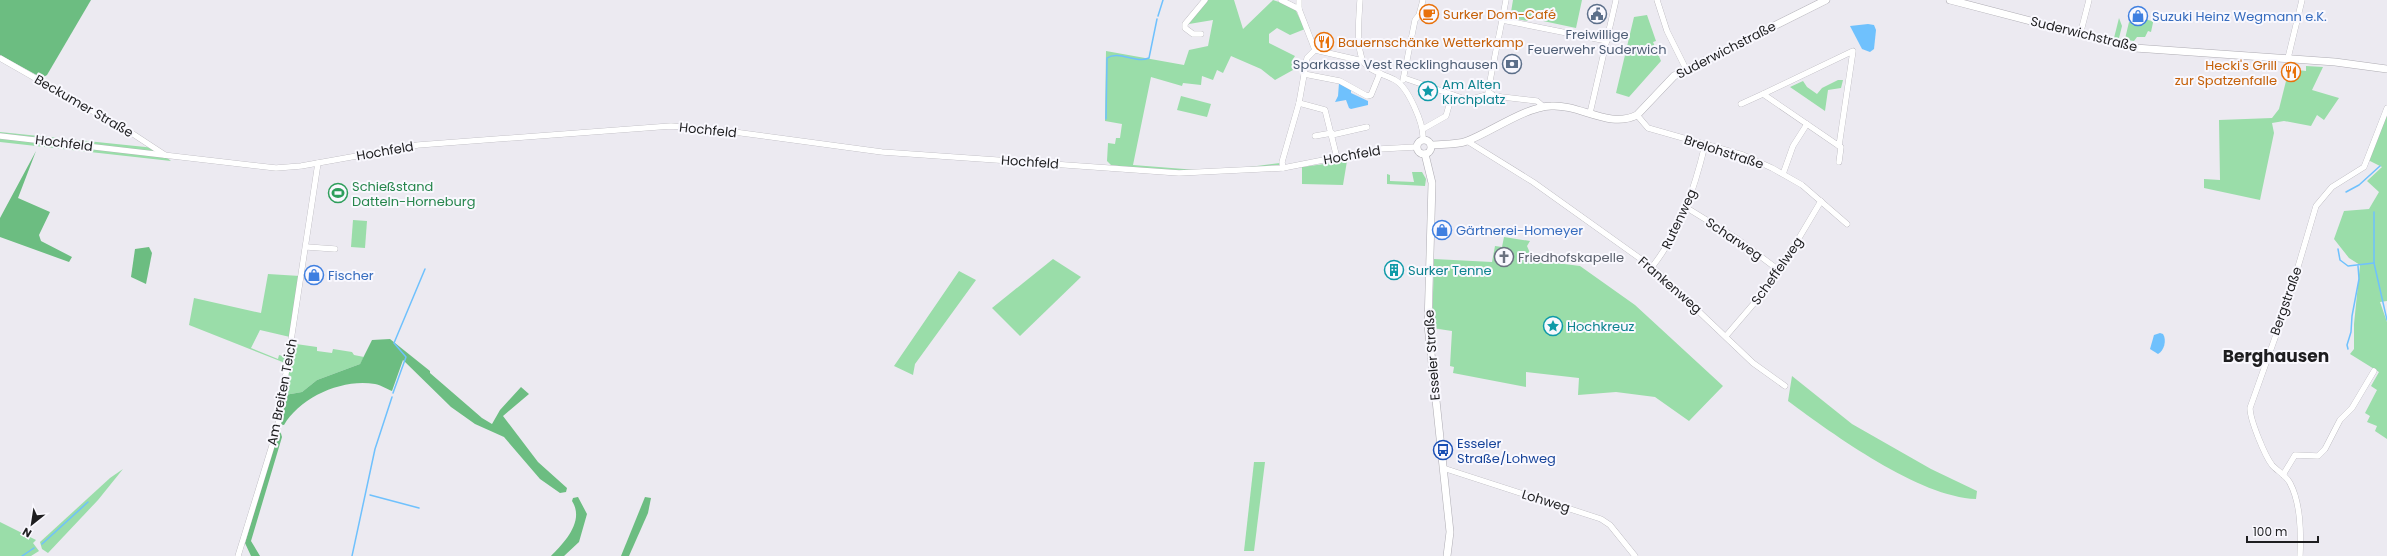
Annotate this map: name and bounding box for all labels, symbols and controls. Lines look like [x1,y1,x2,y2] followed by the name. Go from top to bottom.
[1418,3,1440,25] cafe icon: Surker Dom-Café
[1586,3,1608,25] public building icon: Freiwillige Feuerwehr Suderwich
[1443,5,1556,24] place label: Surker Dom-Café
[2127,5,2149,27] shop icon: Suzuki Heinz Wegmann e.K.
[2152,7,2327,26] place label: Suzuki Heinz Wegmann e.K.
[2028,12,2140,56] street label: Suderwichstraße
[1673,17,1779,83] street label: Suderwichstraße
[1528,25,1666,59] place label: Freiwillige Feuerwehr Suderwich
[1313,31,1335,53] restaurant icon: Bauernschänke Wetterkamp
[1338,33,1524,52] place label: Bauernschänke Wetterkamp
[1501,53,1523,75] bank icon: Sparkasse Vest Recklinghausen
[1293,55,1498,74] place label: Sparkasse Vest Recklinghausen
[2175,56,2277,90] place label: Hecki's Grill zur Spatzenfalle
[2280,61,2302,83] restaurant icon: Hecki's Grill zur Spatzenfalle
[31,70,137,142] street label: Beckumer Straße
[1442,75,1506,109] place label: Am Alten Kirchplatz
[1417,80,1439,102] place icon: Am Alten Kirchplatz
[678,118,738,142] street label: Hochfeld
[34,130,94,156] street label: Hochfeld
[1682,130,1766,174] street label: Brelohstraße
[355,137,415,165] street label: Hochfeld
[1322,141,1382,169] street label: Hochfeld
[1000,151,1060,173] street label: Hochfeld
[352,177,475,211] place label: Schießstand Datteln-Horneburg
[327,182,349,204] sports icon: Schießstand Datteln-Horneburg
[1657,186,1701,252] street label: Rutenweg
[1702,213,1766,265] street label: Scharweg
[1431,219,1453,241] shop icon: Gärtnerei-Homeyer
[1456,221,1583,240] place label: Gärtnerei-Homeyer
[1746,233,1808,309] street label: Scheffelweg
[1493,246,1515,268] church icon: Friedhofskapelle
[1518,248,1624,267] place label: Friedhofskapelle
[1634,252,1706,318] street label: Frankenweg
[1383,259,1405,281] building icon: Surker Tenne
[1408,261,1492,280] place label: Surker Tenne
[303,264,325,286] shop icon: Fischer
[2265,264,2307,338] street label: Bergstraße
[328,266,374,285] place label: Fischer
[1419,309,1445,401] street label: Esseler Straße
[1542,315,1564,337] place icon: Hochkreuz
[1567,317,1634,336] place label: Hochkreuz
[262,337,302,447] street label: Am Breiten Teich
[2223,344,2329,368] district label: Berghausen
[1457,434,1556,468] place label: Esseler Straße/Lohweg
[1432,439,1454,461] bus stop icon: Esseler Straße/Lohweg
[1519,485,1573,517] street label: Lohweg
[12,504,52,544] north arrow
[2247,518,2318,544] scale bar
[2253,523,2287,540] text: 100 m
[19,524,35,542] text: N

